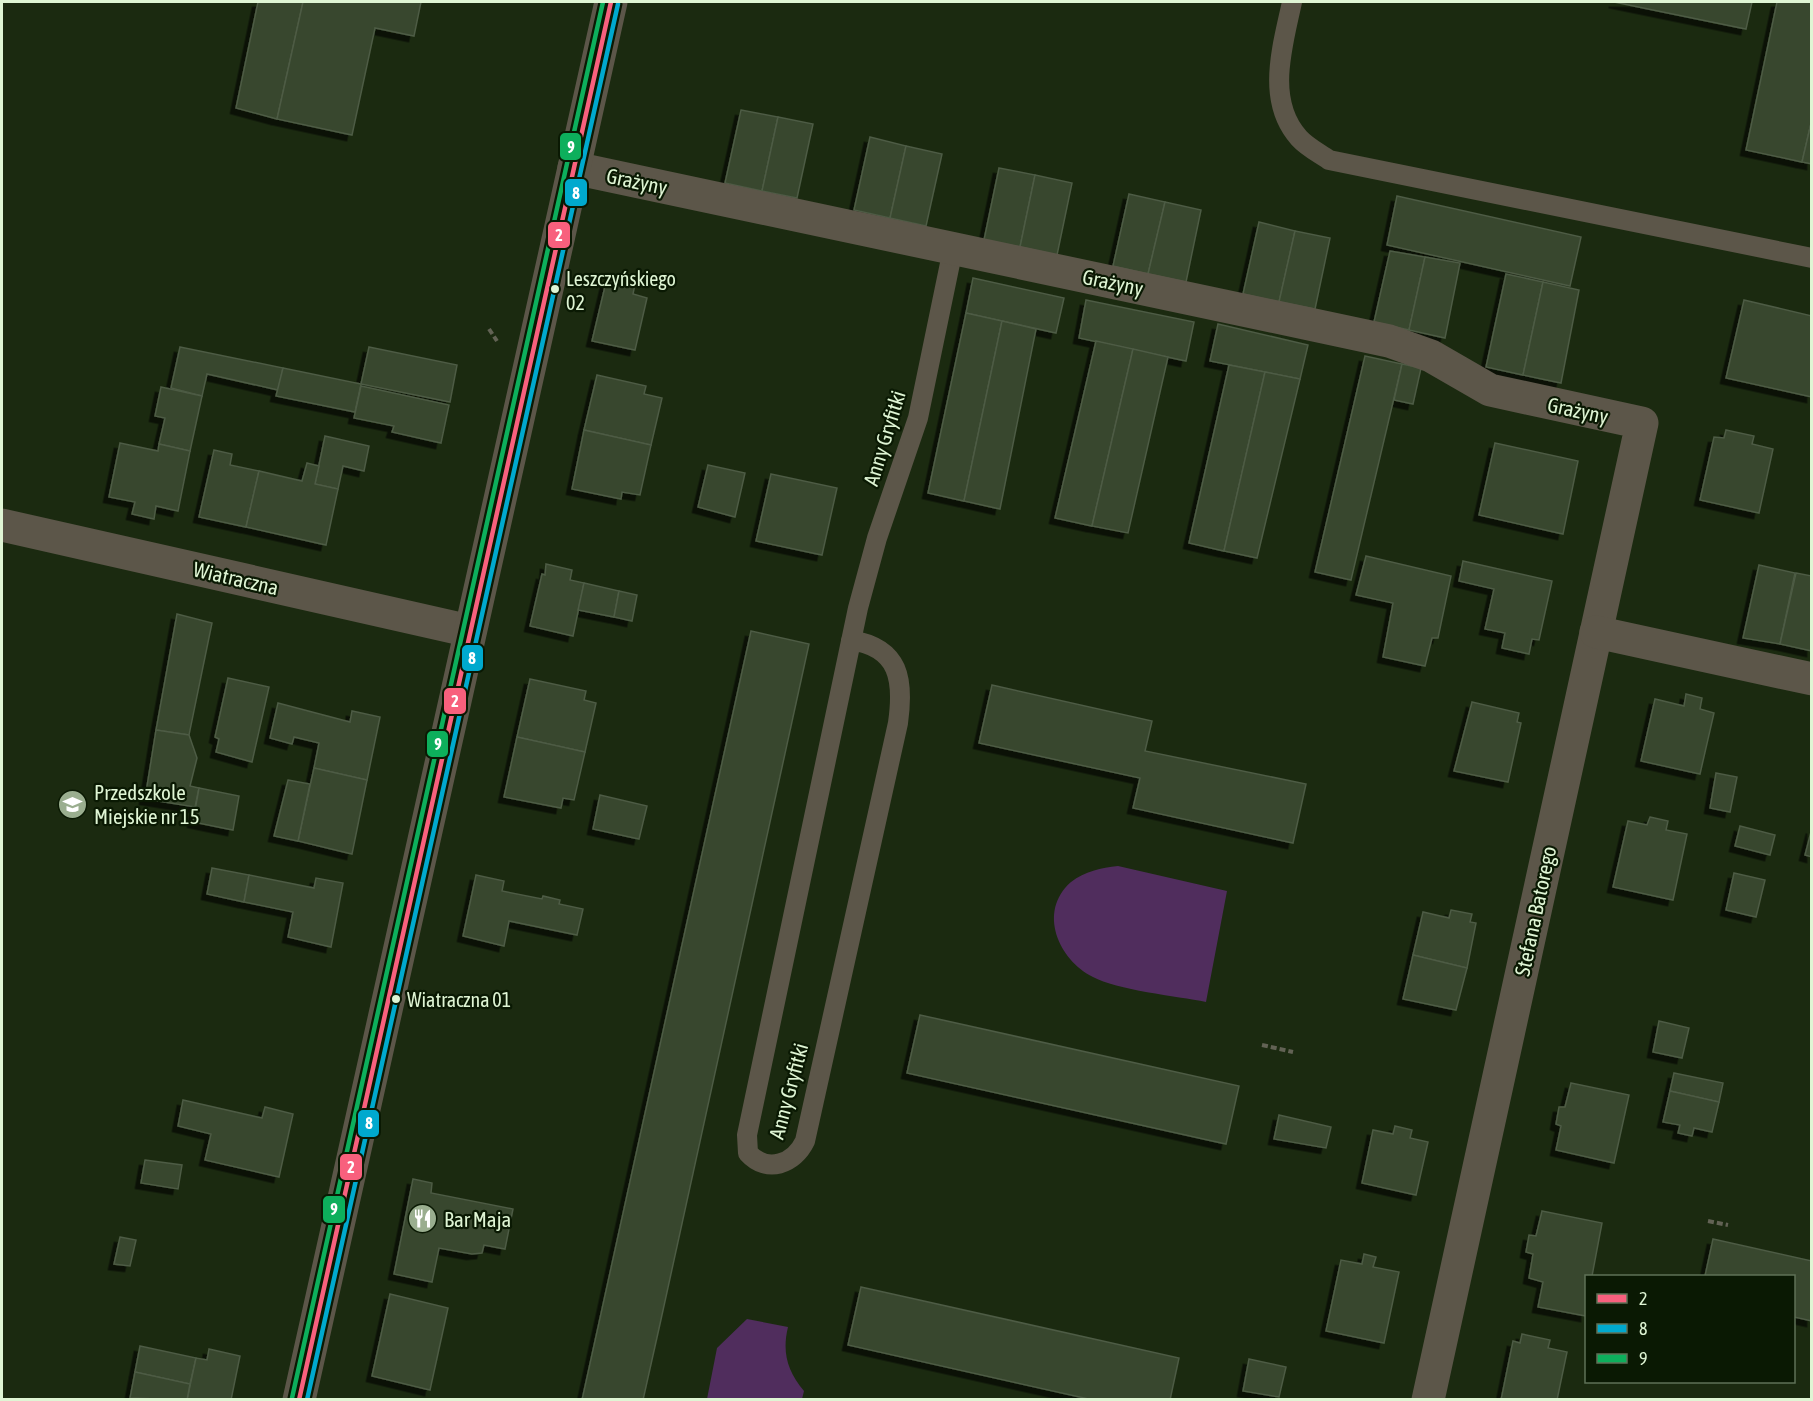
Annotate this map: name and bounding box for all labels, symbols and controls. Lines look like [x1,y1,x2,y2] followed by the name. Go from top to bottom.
[559,132,582,161] line badge: 9
[567,138,575,156] text: 9
[604,163,670,199] street label: Grażyny
[564,178,588,207] line badge: 8
[572,184,580,202] text: 8
[547,221,571,249] line badge: 2
[555,226,563,244] text: 2
[1080,264,1146,300] street label: Grażyny
[566,267,676,314] place label: Leszczyńskiego 02
[549,283,561,295] marker: Leszczyńskiego 02
[858,387,910,489] street label: Anny Gryfitki
[1545,392,1611,428] street label: Grażyny
[191,557,281,599] street label: Wiatraczna
[461,644,484,672] line badge: 8
[468,649,476,667] text: 8
[443,687,467,715] line badge: 2
[451,692,459,710] text: 2
[426,730,449,758] line badge: 9
[434,735,442,753] text: 9
[94,780,200,828] place label: Przedszkole Miejskie nr 15
[57,788,89,820] school or university icon: Przedszkole Miejskie nr 15
[1510,844,1560,978] street label: Stefana Batorego
[407,988,511,1011] place label: Wiatraczna 01
[390,993,402,1005] marker: Wiatraczna 01
[764,1040,812,1142] street label: Anny Gryfitki
[357,1109,380,1138] line badge: 8
[365,1114,373,1132] text: 8
[339,1153,363,1181] line badge: 2
[347,1158,355,1176] text: 2
[322,1195,346,1224] line badge: 9
[330,1200,338,1218] text: 9
[407,1203,439,1235] restaurant icon: Bar Maja
[444,1207,511,1231] place label: Bar Maja
[1585,1275,1795,1383] legend
[1639,1288,1647,1309] text: 2
[1639,1318,1647,1339] text: 8
[1639,1348,1647,1369] text: 9

